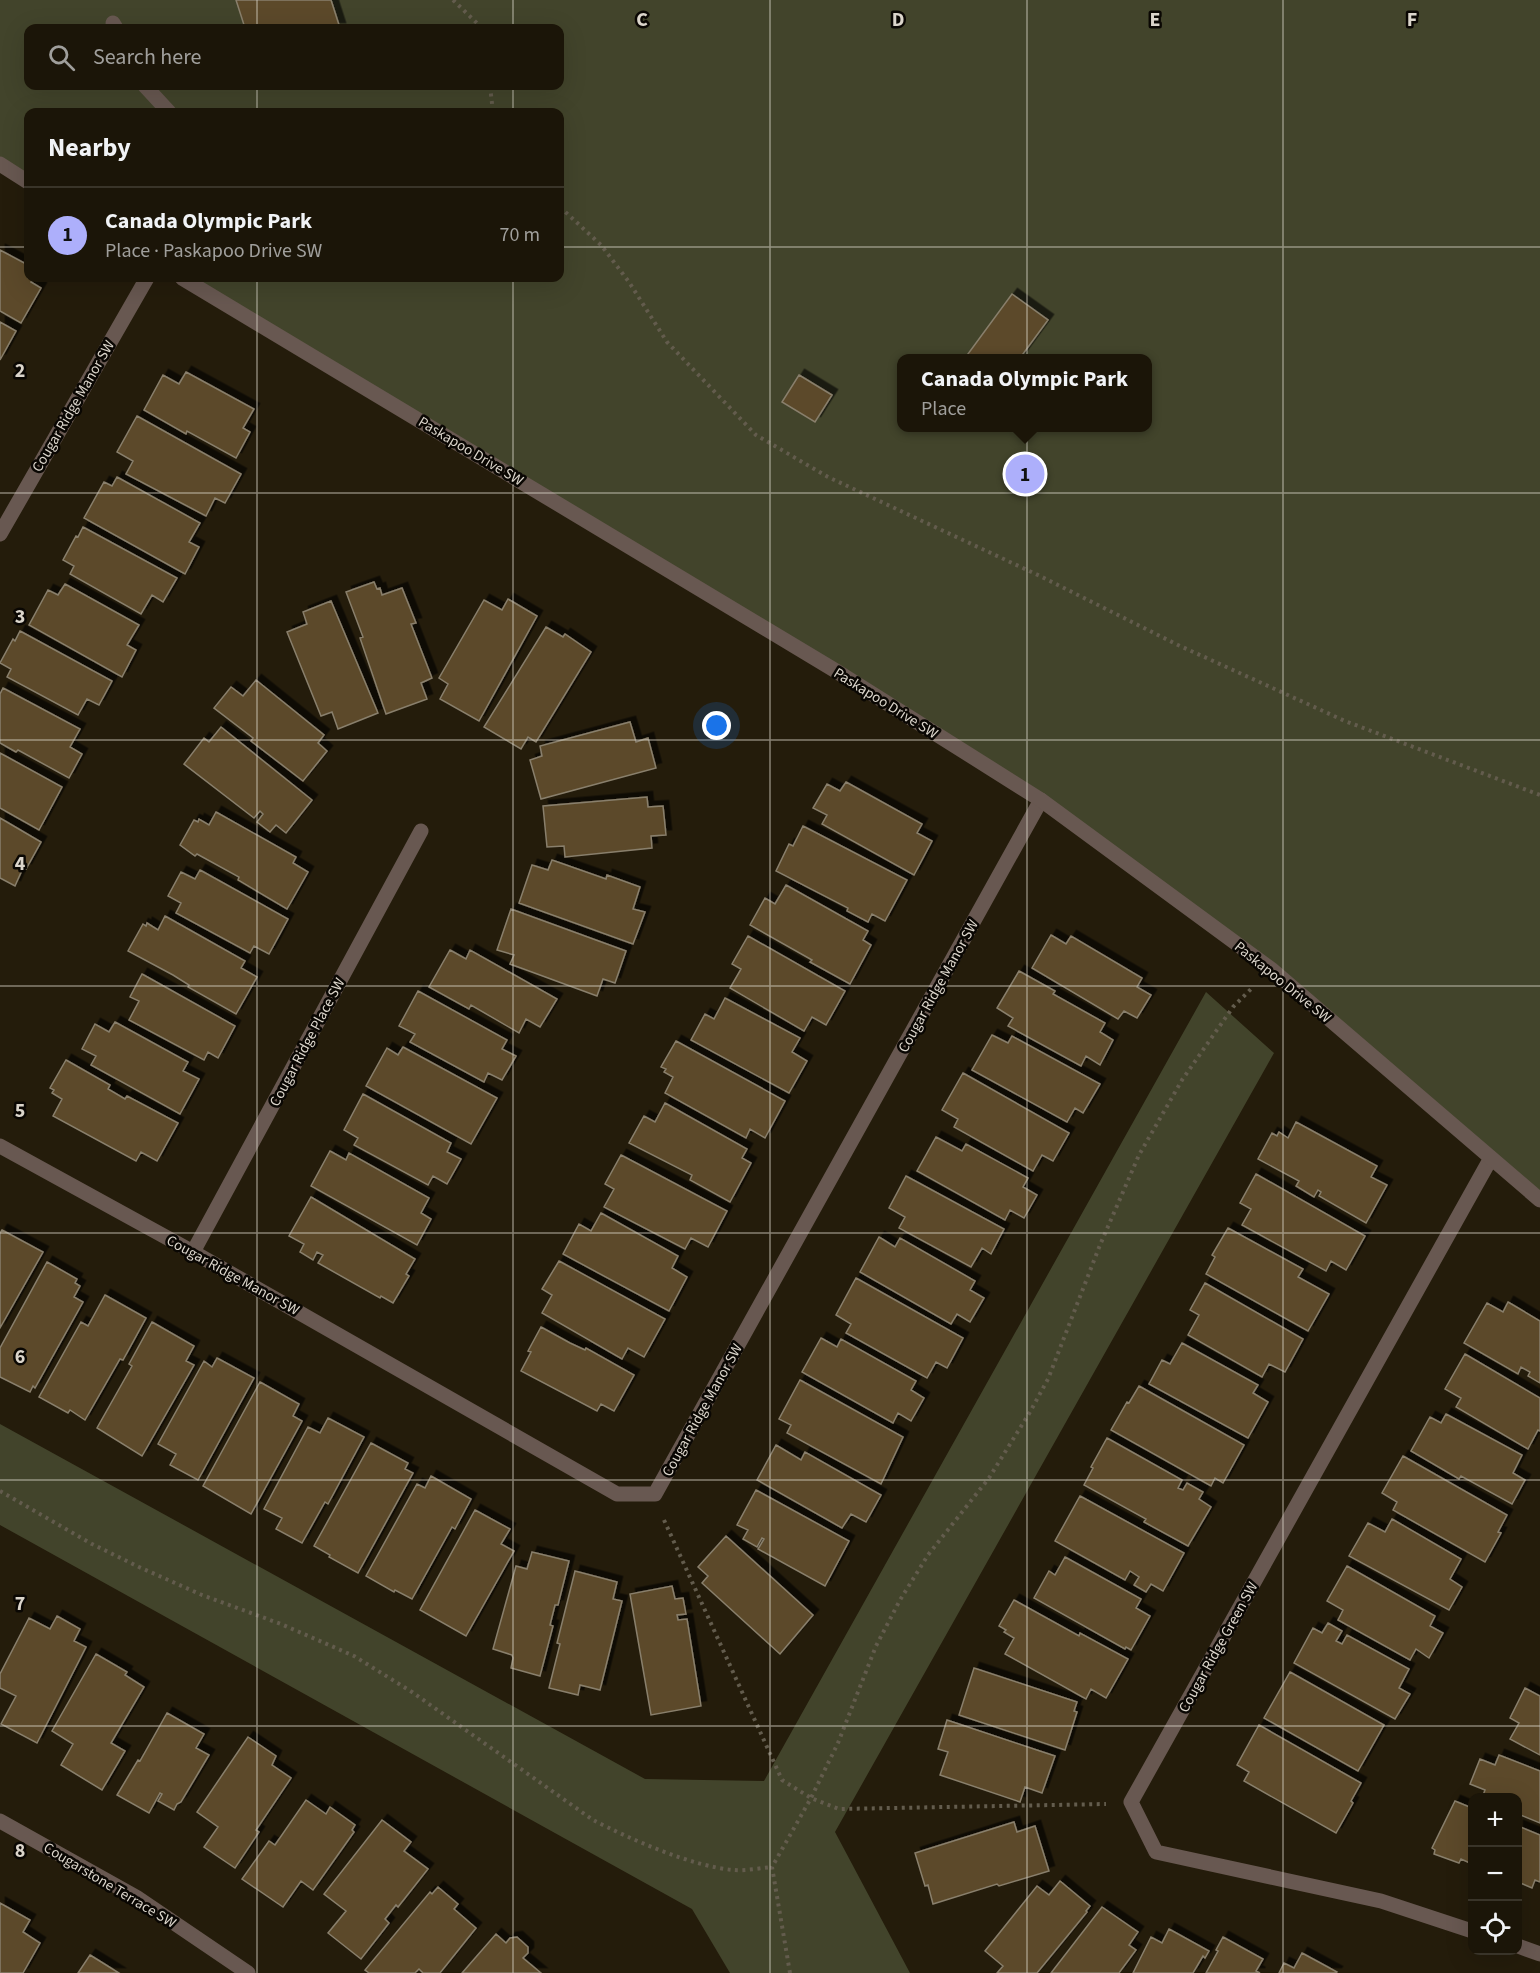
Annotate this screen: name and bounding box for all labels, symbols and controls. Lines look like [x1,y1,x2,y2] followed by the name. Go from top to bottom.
[636,6,648,34] text: C
[892,6,904,34] text: D
[1150,6,1160,34] text: E
[1407,6,1417,34] text: F
[24,24,564,90] search box
[45,41,78,74] icon: search
[93,41,201,73] text: Search here
[48,129,131,166] text: Nearby
[105,205,312,237] text: Canada Olympic Park
[62,221,73,249] text: 1
[500,221,540,249] text: 70 m
[105,237,322,265] text: Place · Paskapoo Drive SW
[27,336,120,476] street label: Cougar Ridge Manor SW
[897,354,1152,432] popup
[15,357,25,385] text: 2
[921,363,1128,395] text: Canada Olympic Park
[921,395,966,423] text: Place
[414,412,528,491] street label: Paskapoo Drive SW
[1006,452,1044,496] pin: 1
[15,603,25,631] text: 3
[830,663,942,744] street label: Paskapoo Drive SW
[702,711,731,740] your location
[15,850,26,878] text: 4
[893,916,984,1057] street label: Cougar Ridge Manor SW
[1230,937,1336,1028] street label: Paskapoo Drive SW
[265,974,350,1110] street label: Cougar Ridge Place SW
[15,1097,25,1125] text: 5
[162,1230,303,1321] street label: Cougar Ridge Manor SW
[657,1340,748,1481] street label: Cougar Ridge Manor SW
[15,1343,25,1371] text: 6
[1174,1578,1263,1716] street label: Cougar Ridge Green SW
[15,1590,25,1618] text: 7
[1468,1793,1522,1955] map controls
[1468,1793,1522,1847] button: +
[15,1837,25,1865] text: 8
[39,1837,180,1934] street label: Cougarstone Terrace SW
[1468,1847,1522,1901] button: −
[1468,1901,1522,1955] button: locate

